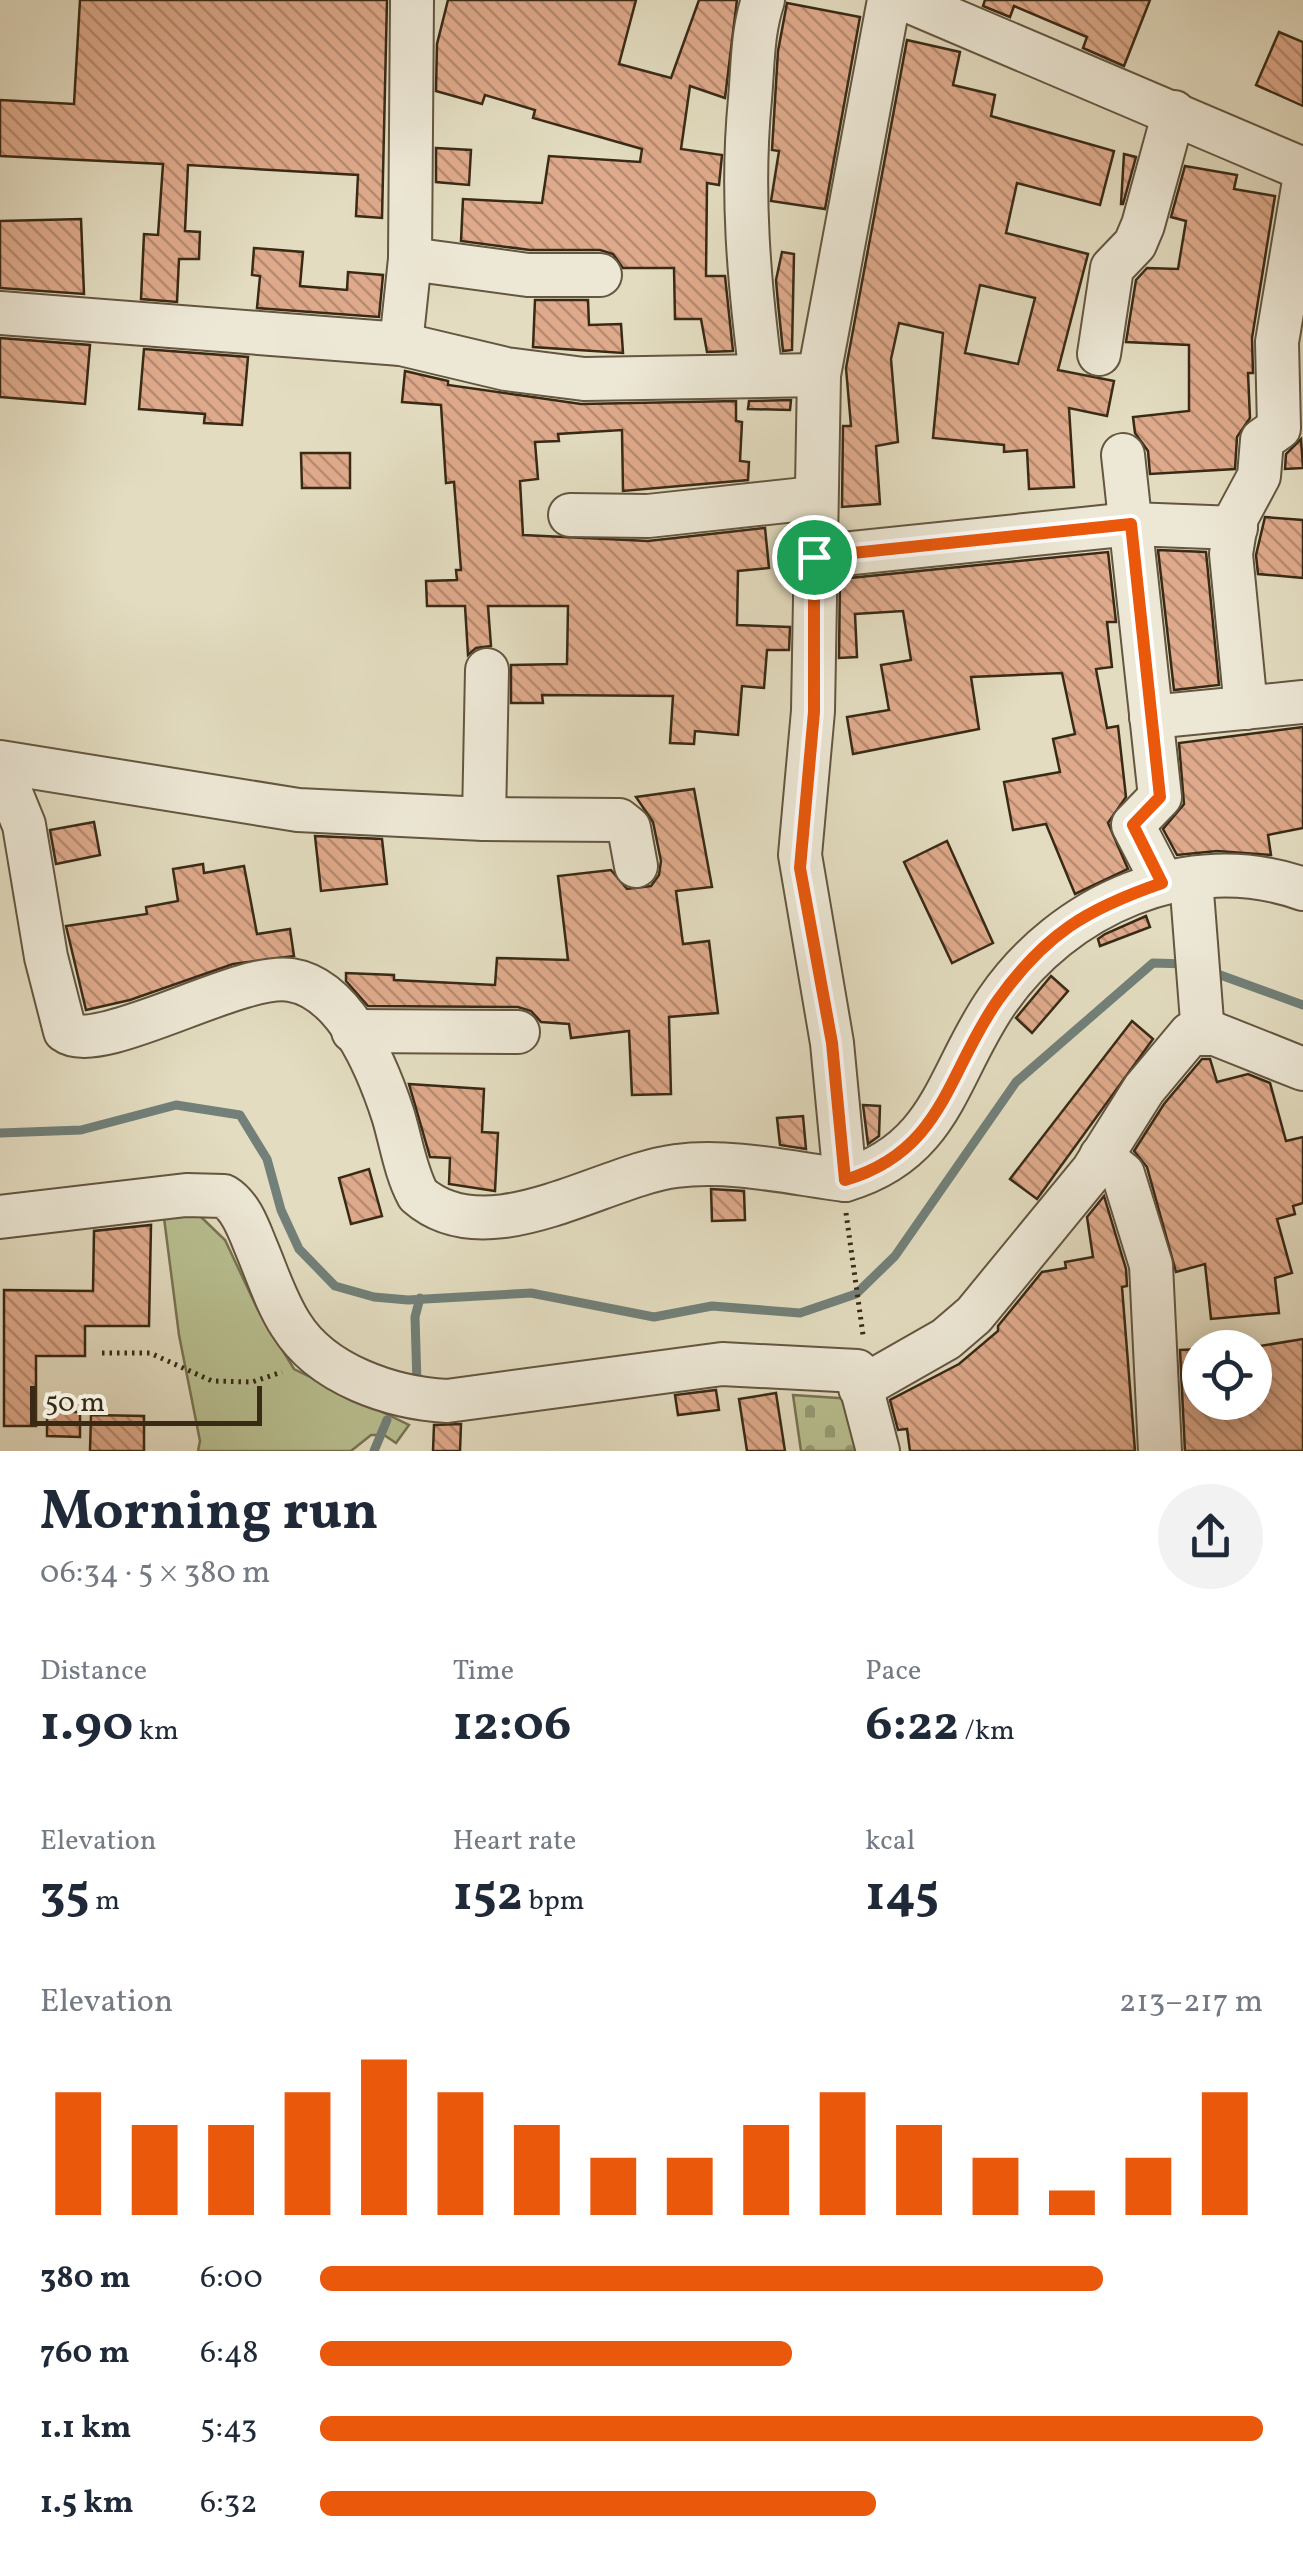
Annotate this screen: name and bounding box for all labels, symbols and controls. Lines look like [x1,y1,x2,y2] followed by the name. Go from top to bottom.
[772,515,857,600] pin
[787,530,842,585] icon: arrive
[1182,1330,1272,1420] map controls
[1182,1330,1272,1420] button: locate
[30,1381,262,1426] scale bar
[45,1384,105,1423] text: 50 m
[40,1476,379,1552] text: Morning run
[1158,1484,1263,1589] button: share
[40,1552,270,1596] text: 06:34 · 5 × 380 m
[40,1652,147,1691] text: Distance
[453,1652,514,1691] text: Time
[865,1652,921,1691] text: Pace
[40,1691,133,1761] text: 1.90
[453,1691,572,1761] text: 12:06
[865,1691,959,1761] text: 6:22
[133,1712,179,1751] text: km
[959,1712,1015,1751] text: /km
[40,1822,156,1861] text: Elevation
[453,1822,576,1861] text: Heart rate
[865,1822,915,1861] text: kcal
[40,1861,90,1931] text: 35
[453,1861,523,1931] text: 152
[865,1861,939,1931] text: 145
[90,1882,120,1921] text: m
[523,1882,585,1921] text: bpm
[40,1981,173,2025] text: Elevation
[1119,1981,1263,2025] text: 213–217 m
[40,2257,131,2301] text: 380 m
[200,2257,263,2301] text: 6:00
[40,2332,130,2376] text: 760 m
[200,2332,258,2376] text: 6:48
[40,2407,132,2451] text: 1.1 km
[200,2407,257,2451] text: 5:43
[40,2482,134,2526] text: 1.5 km
[200,2482,257,2526] text: 6:32

